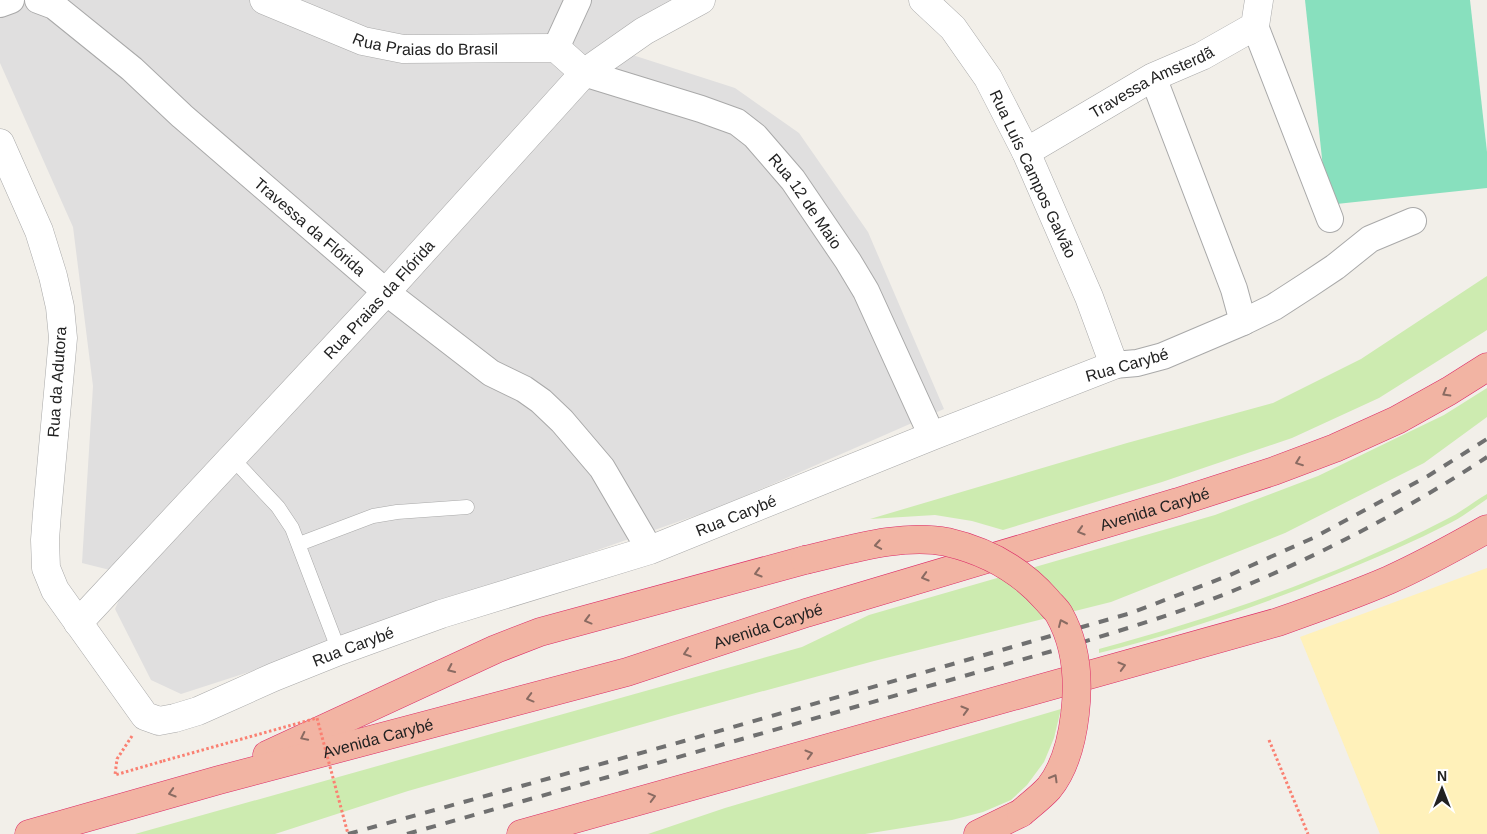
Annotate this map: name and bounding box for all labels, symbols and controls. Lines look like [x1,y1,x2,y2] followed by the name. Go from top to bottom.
[350,29,498,58] street label: Rua Praias do Brasil
[1087,43,1217,121] street label: Travessa Amsterdã
[987,87,1079,261] street label: Rua Luís Campos Galvão
[766,150,846,252] street label: Rua 12 de Maio
[251,174,369,279] street label: Travessa da Flórida
[320,236,438,362] street label: Rua Praias da Flórida
[45,326,69,438] street label: Rua da Adutora
[1084,345,1170,385] street label: Rua Carybé
[1442,386,1451,396] one-way arrow
[1295,456,1304,466] one-way arrow
[1098,484,1212,533] street label: Avenida Carybé
[693,491,779,539] street label: Rua Carybé
[1077,526,1085,536] one-way arrow
[874,539,882,549] one-way arrow
[754,568,762,578] one-way arrow
[921,572,929,582] one-way arrow
[711,600,825,651] street label: Avenida Carybé
[583,614,592,625] one-way arrow
[1058,619,1069,628] one-way arrow
[310,623,396,669] street label: Rua Carybé
[683,648,691,658] one-way arrow
[1118,661,1126,672] one-way arrow
[447,663,456,674] one-way arrow
[526,692,535,703] one-way arrow
[961,705,969,715] one-way arrow
[321,715,435,761] street label: Avenida Carybé
[300,731,309,741] one-way arrow
[805,749,814,760] one-way arrow
[1417,764,1467,814] north arrow
[1437,768,1447,784] text: N
[1048,775,1058,784] one-way arrow
[168,788,177,798] one-way arrow
[648,792,657,803] one-way arrow

